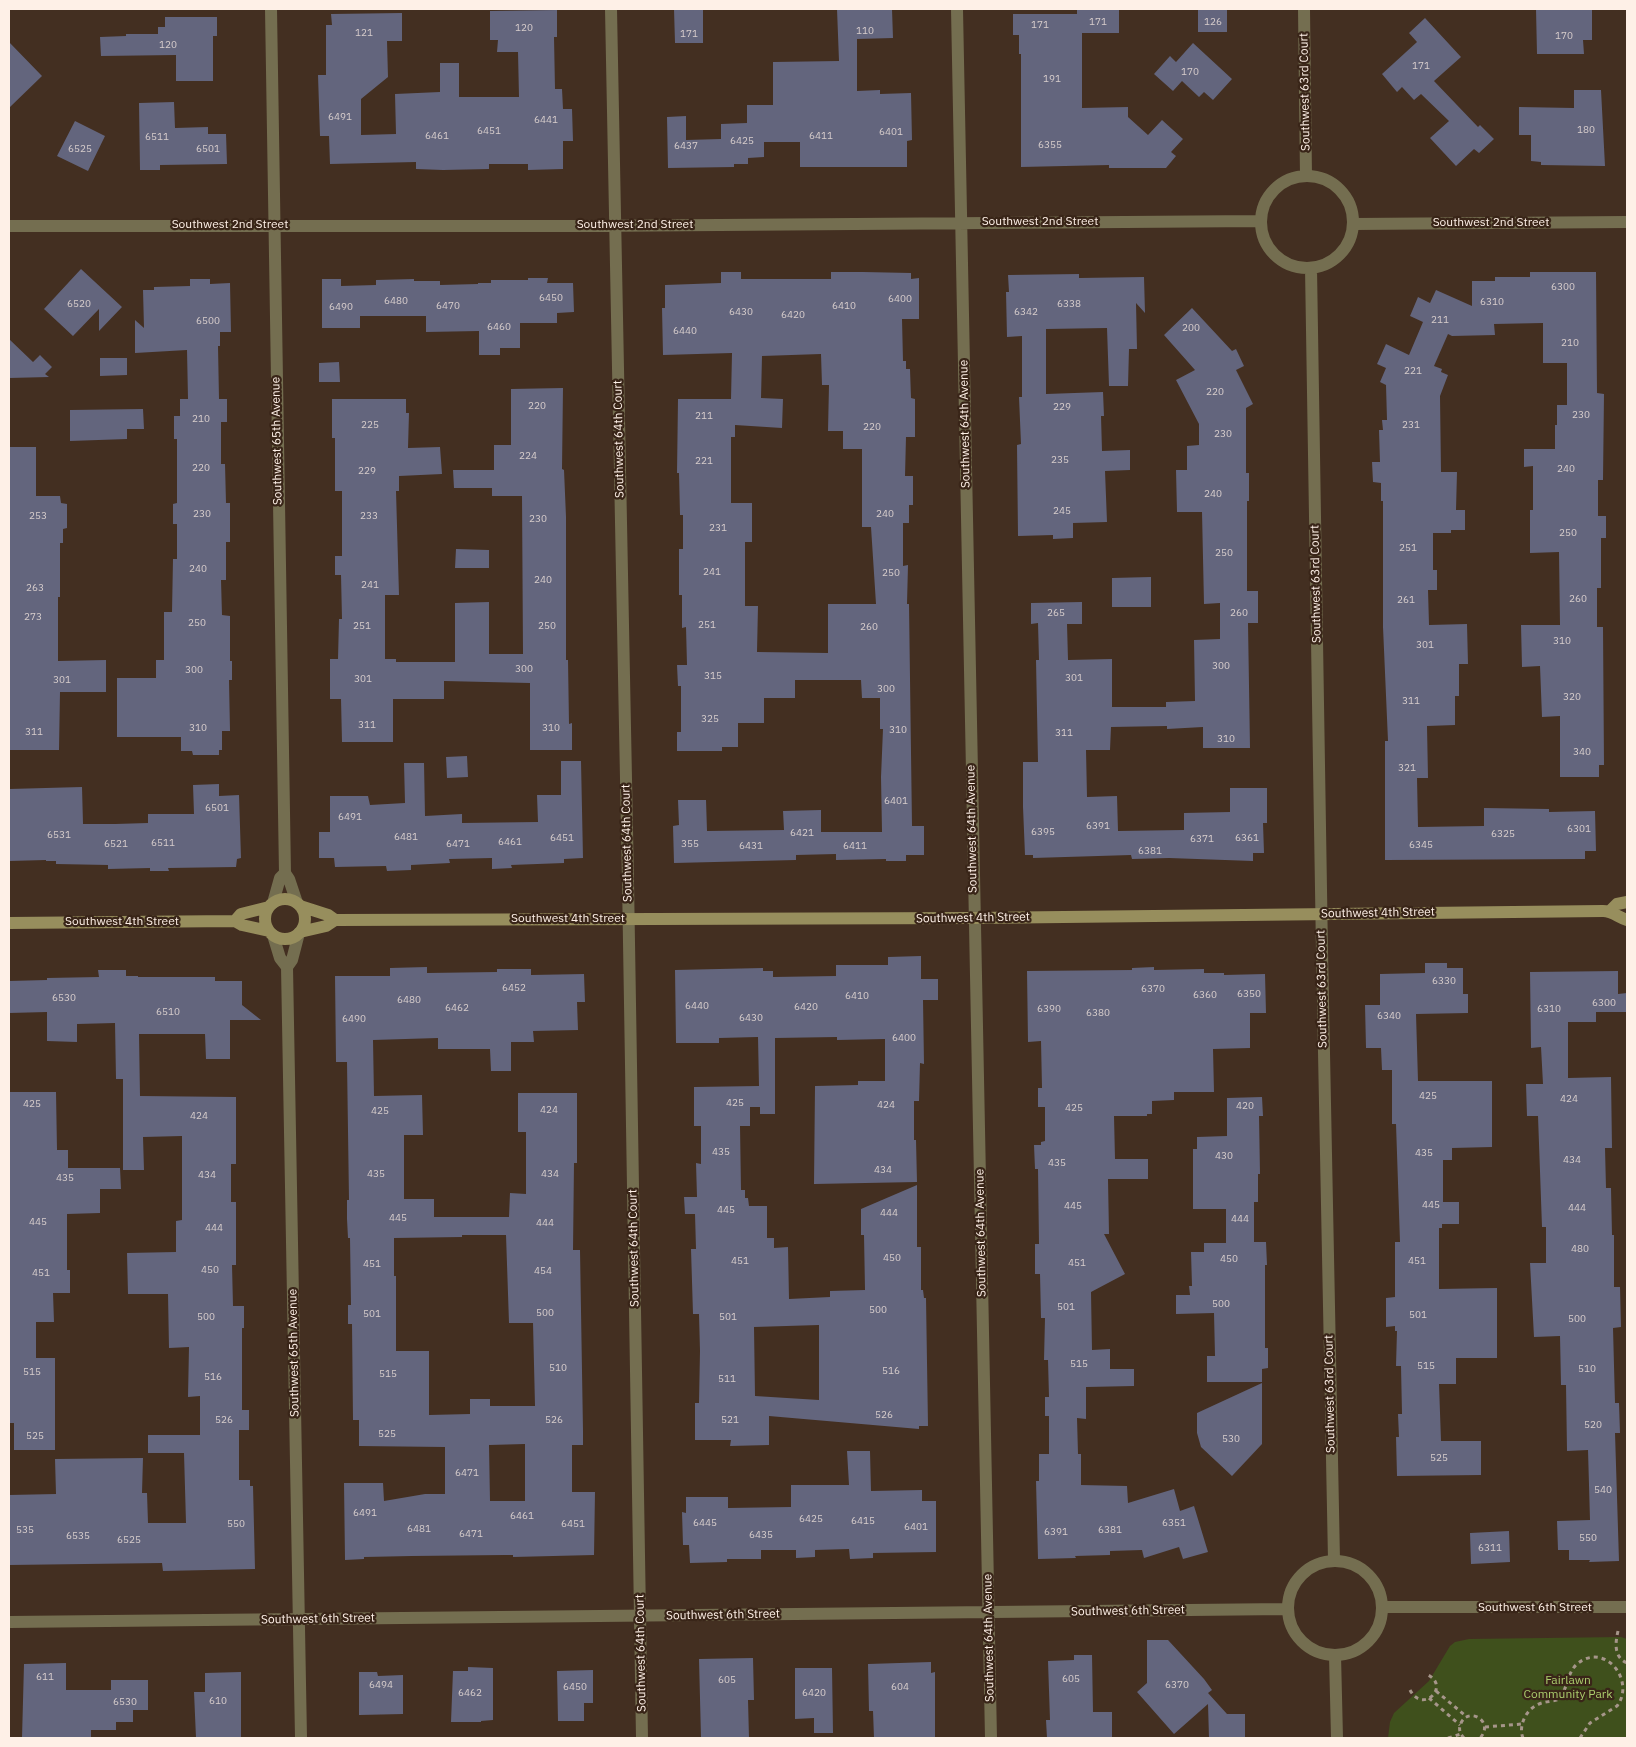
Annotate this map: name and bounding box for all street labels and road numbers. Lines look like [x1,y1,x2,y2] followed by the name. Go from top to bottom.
[1297,33,1313,151] street label: Southwest 63rd Court
[982,215,1098,229] street label: Southwest 2nd Street
[1433,216,1549,230] street label: Southwest 2nd Street
[172,218,288,232] street label: Southwest 2nd Street
[577,218,693,232] street label: Southwest 2nd Street
[957,360,973,488] street label: Southwest 64th Avenue
[269,377,285,505] street label: Southwest 65th Avenue
[611,380,627,498] street label: Southwest 64th Court
[1308,525,1324,643] street label: Southwest 63rd Court
[964,765,980,893] street label: Southwest 64th Avenue
[619,784,635,902] street label: Southwest 64th Court
[1321,905,1435,921] street label: Southwest 4th Street
[916,910,1030,926] street label: Southwest 4th Street
[511,912,625,926] street label: Southwest 4th Street
[65,915,179,929] street label: Southwest 4th Street
[1314,930,1330,1048] street label: Southwest 63rd Court
[973,1169,989,1297] street label: Southwest 64th Avenue
[626,1189,642,1307] street label: Southwest 64th Court
[286,1289,302,1417] street label: Southwest 65th Avenue
[1322,1335,1338,1453] street label: Southwest 63rd Court
[981,1574,997,1702] street label: Southwest 64th Avenue
[633,1594,649,1712] street label: Southwest 64th Court
[1478,1601,1592,1615] street label: Southwest 6th Street
[1071,1603,1185,1619] street label: Southwest 6th Street
[666,1607,780,1623] street label: Southwest 6th Street
[261,1611,375,1627] street label: Southwest 6th Street

